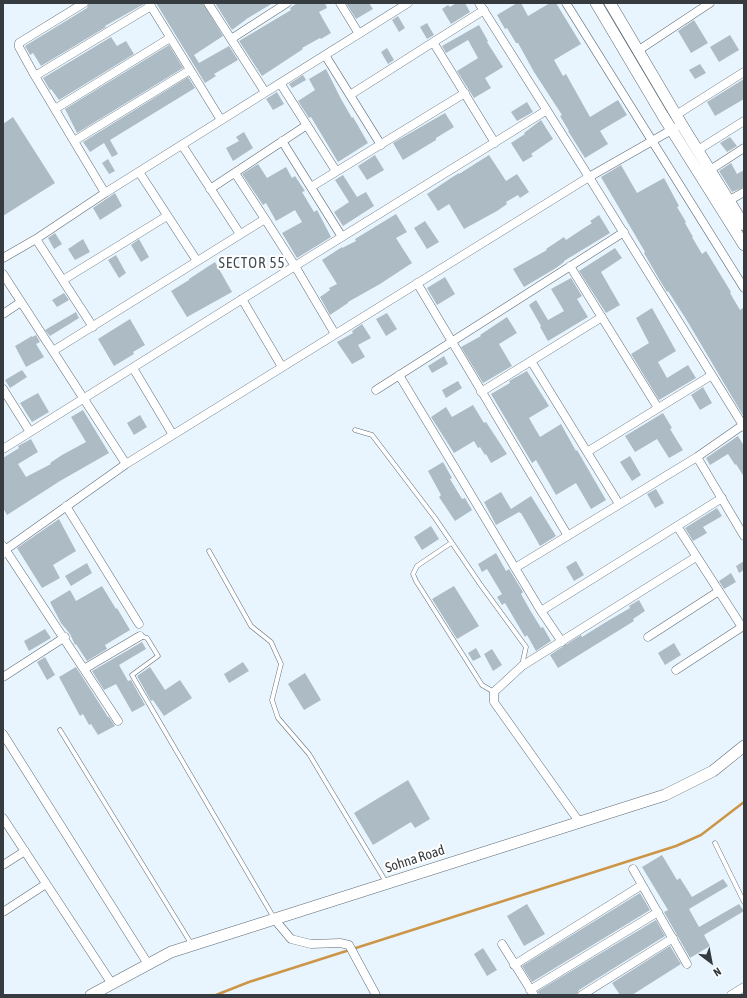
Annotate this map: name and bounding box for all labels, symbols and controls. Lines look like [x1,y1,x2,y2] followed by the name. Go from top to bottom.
[218,254,286,272] district label: SECTOR 55
[383,842,447,876] street label: Sohna Road
[691,942,731,982] north arrow
[711,965,723,979] text: N

